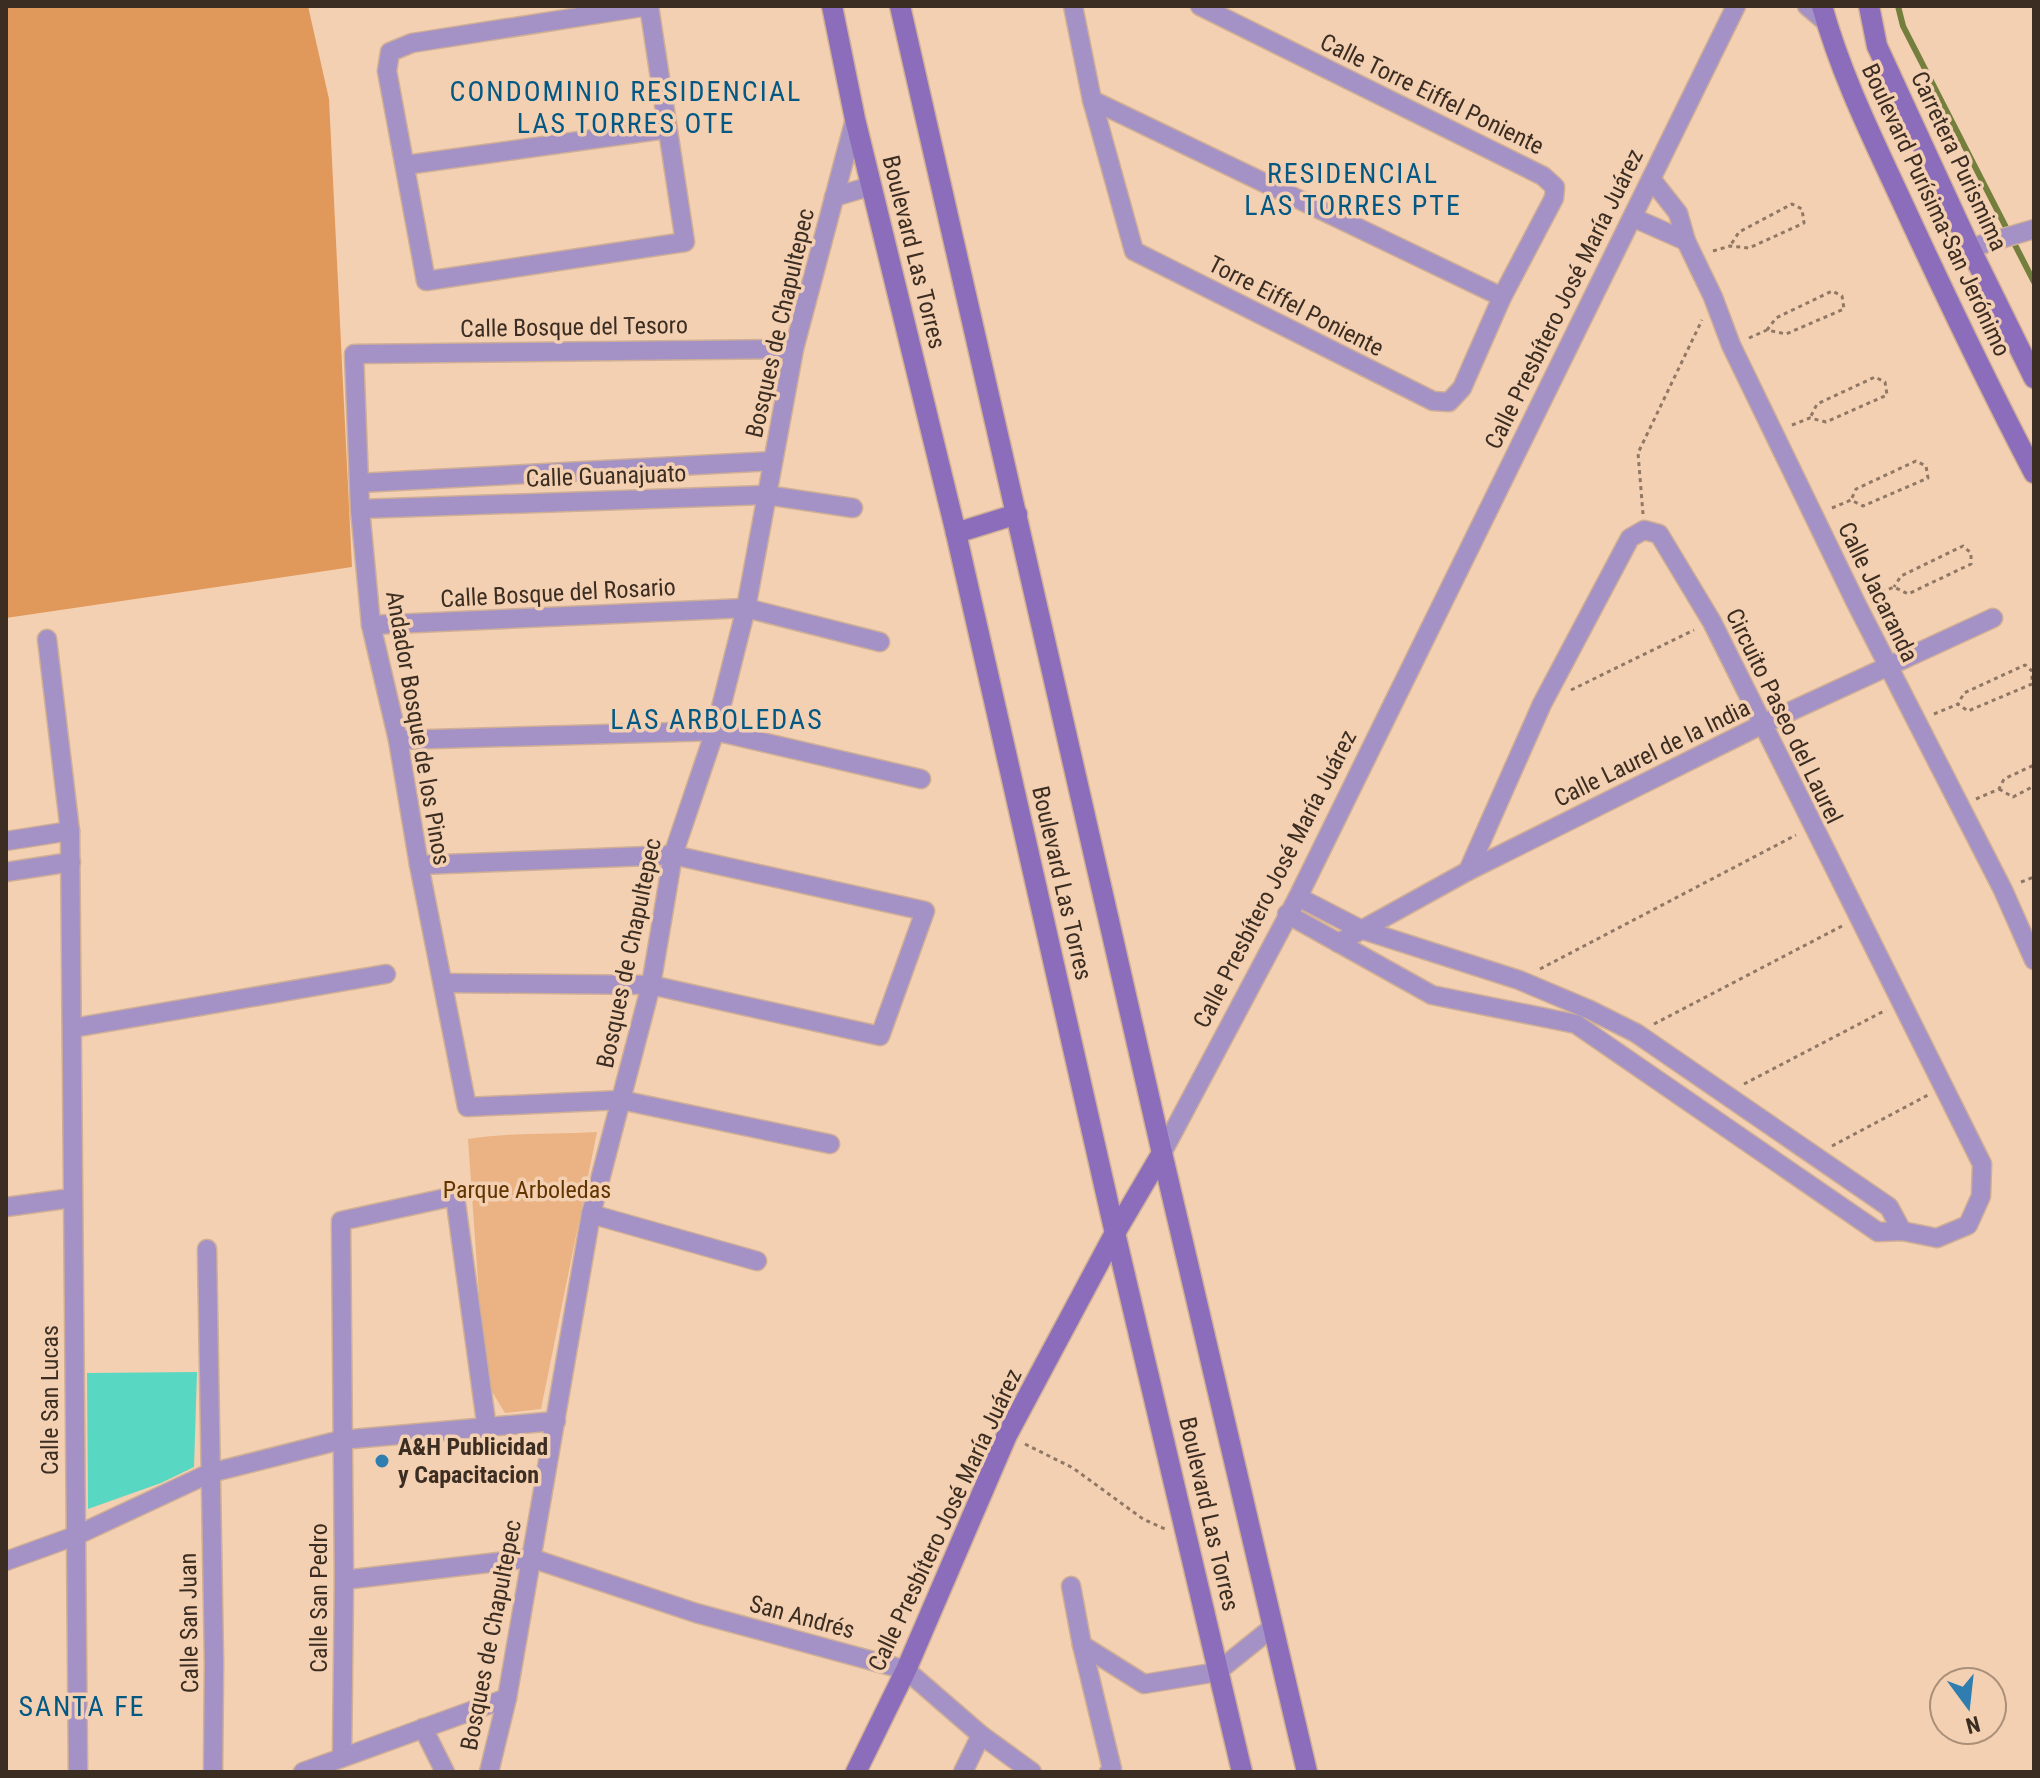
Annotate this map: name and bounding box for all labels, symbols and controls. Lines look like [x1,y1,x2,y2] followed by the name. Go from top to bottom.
[1316,28,1548,160] street label: Calle Torre Eiffel Poniente
[1856,59,2016,361] street label: Boulevard Purísima-San Jerónimo
[1905,67,2013,255] street label: Carretera Purismima
[450,75,802,140] district label: CONDOMINIO RESIDENCIAL LAS TORRES OTE
[1479,144,1649,454] street label: Calle Presbítero José María Juárez
[876,152,952,352] street label: Boulevard Las Torres
[1244,157,1462,222] district label: RESIDENCIAL LAS TORRES PTE
[740,206,820,440] street label: Bosques de Chapultepec
[1204,250,1388,362] street label: Torre Eiffel Poniente
[460,311,688,343] street label: Calle Bosque del Tesoro
[525,459,687,493] street label: Calle Guanajuato
[1832,518,1924,666] street label: Calle Jacaranda
[440,573,676,613] street label: Calle Bosque del Rosario
[380,589,456,867] street label: Andador Bosque de los Pinos
[1720,604,1848,828] street label: Circuito Paseo del Laurel
[1549,693,1755,813] street label: Calle Laurel de la India
[610,703,824,736] district label: LAS ARBOLEDAS
[1188,725,1362,1033] street label: Calle Presbítero José María Juárez
[1026,783,1098,983] street label: Boulevard Las Torres
[591,836,667,1070] street label: Bosques de Chapultepec
[443,1176,611,1204] park label: Parque Arboledas
[36,1325,64,1475] street label: Calle San Lucas
[862,1364,1028,1676] street label: Calle Presbítero José María Juárez
[1173,1414,1245,1614] street label: Boulevard Las Torres
[398,1433,548,1489] place label: A&H Publicidad y Capacitacion
[373,1452,391,1470] marker: A&H Publicidad y Capacitacion
[455,1517,527,1753] street label: Bosques de Chapultepec
[305,1523,333,1673] street label: Calle San Pedro
[174,1553,204,1693] street label: Calle San Juan
[746,1590,858,1644] street label: San Andrés
[1928,1666,2008,1746] north arrow
[18,1690,146,1723] district label: SANTA FE
[1963,1711,1983,1739] text: N

